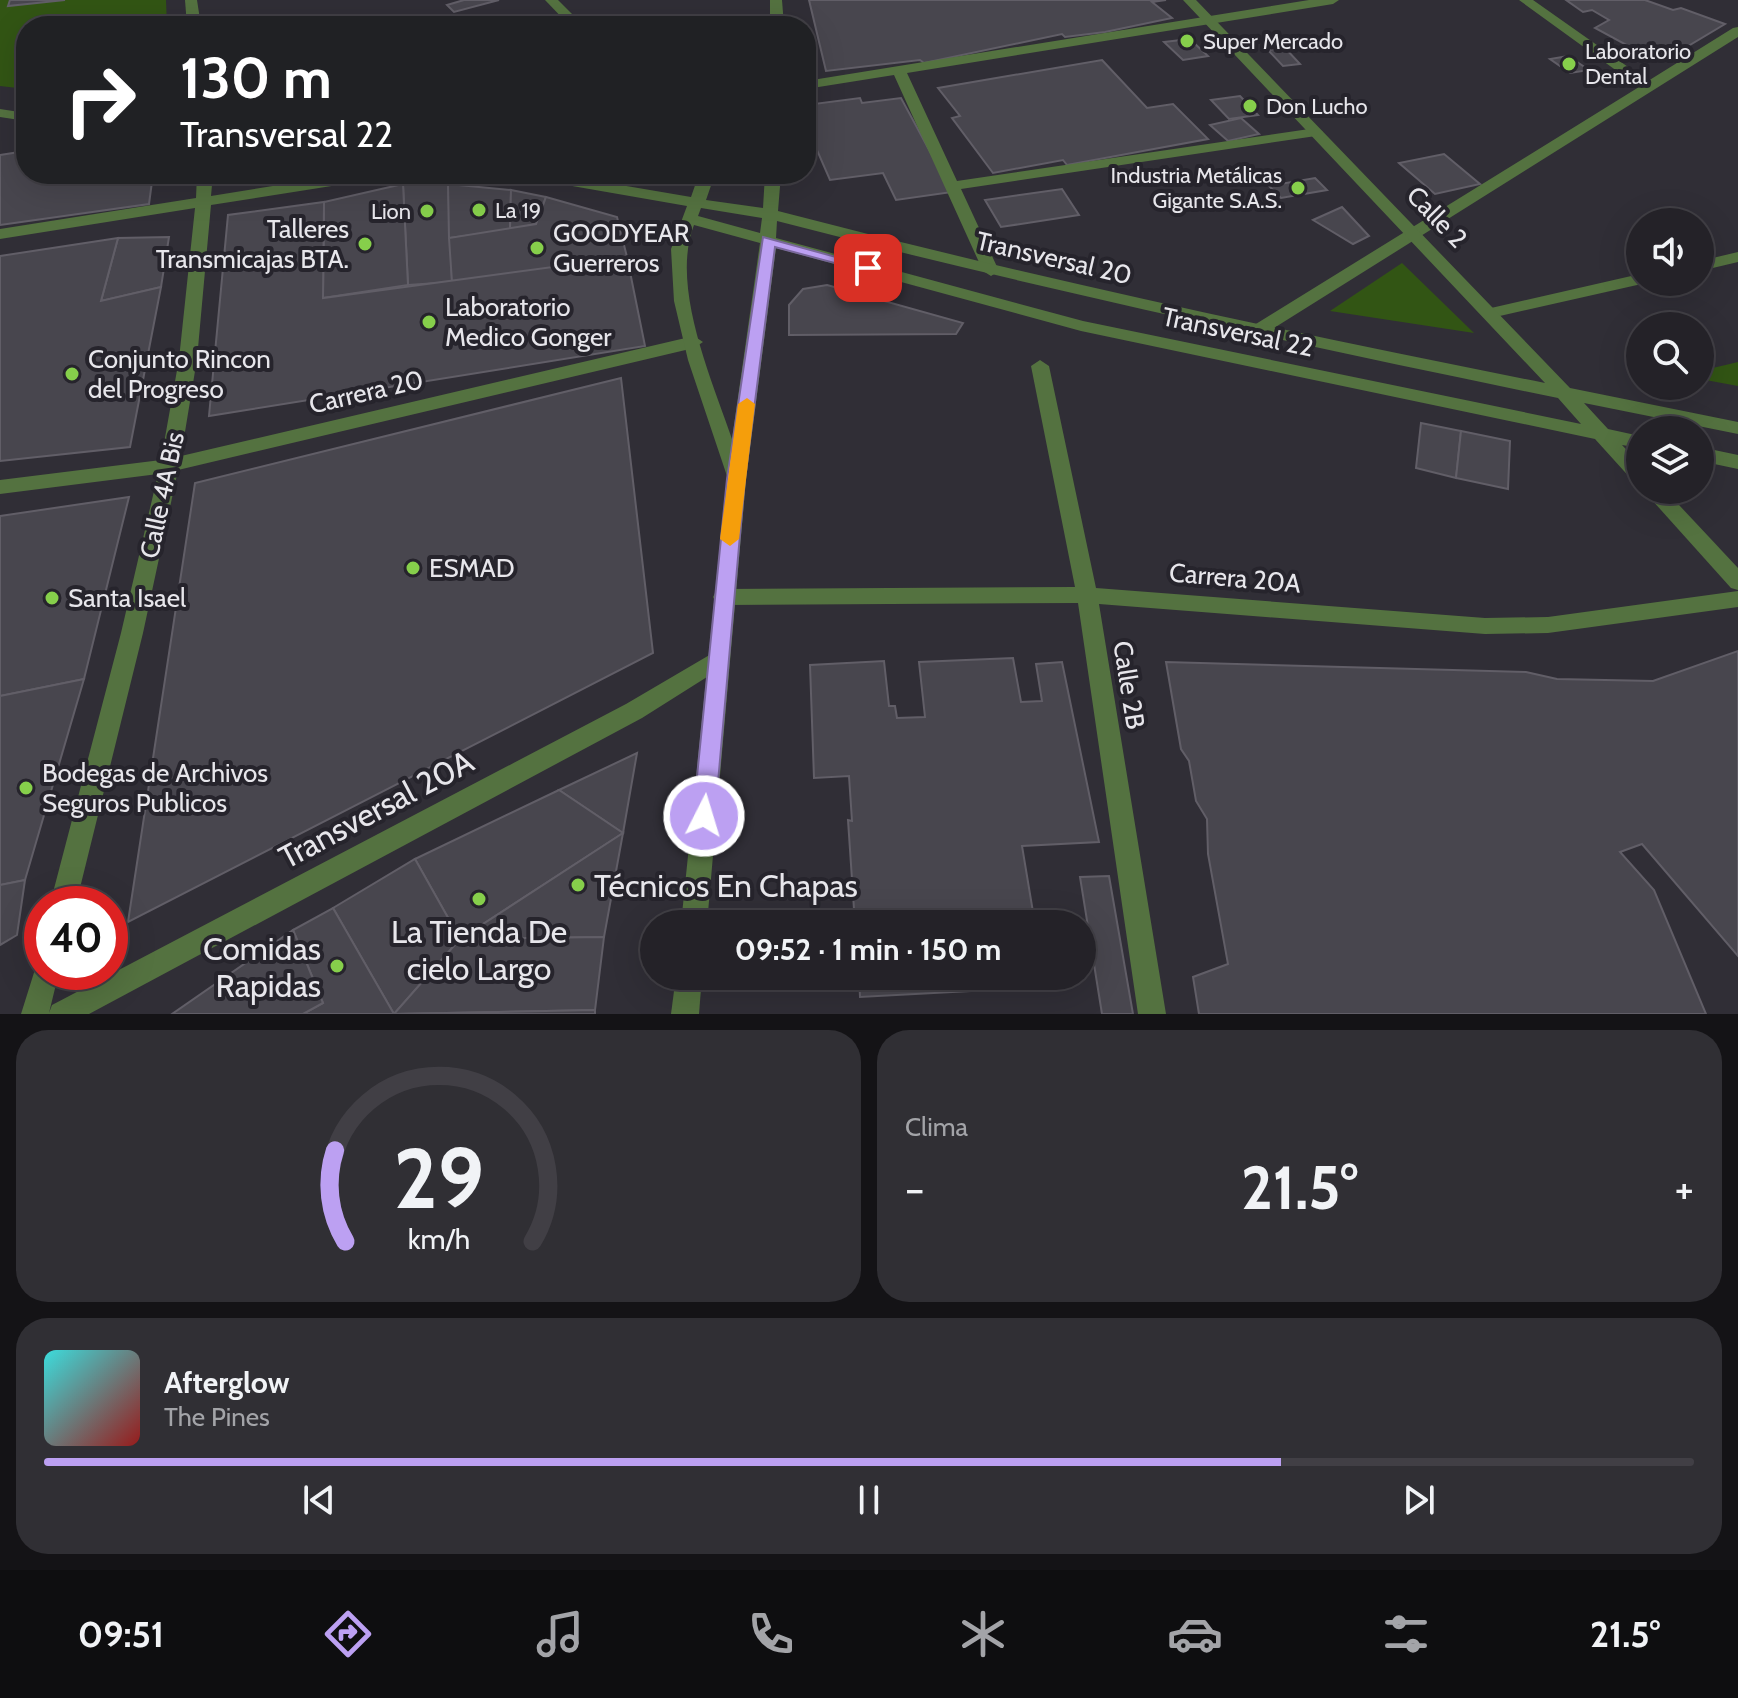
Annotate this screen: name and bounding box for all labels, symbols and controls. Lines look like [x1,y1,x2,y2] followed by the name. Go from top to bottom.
[1203,28,1343,55] place label: Super Mercado
[1178,32,1196,50] marker: Super Mercado
[1585,38,1691,90] place label: Laboratorio Dental
[180,44,332,112] text: 130 m
[48,48,152,152] icon: right
[1560,55,1578,73] marker: Laboratorio Dental
[1266,93,1368,120] place label: Don Lucho
[1241,97,1259,115] marker: Don Lucho
[180,112,393,156] text: Transversal 22
[1111,162,1282,214] place label: Industria Metálicas Gigante S.A.S.
[1289,179,1307,197] marker: Industria Metálicas Gigante S.A.S.
[1400,179,1474,255] street label: Calle 2
[495,197,541,224] place label: La 19
[371,198,411,225] place label: Lion
[470,201,488,219] marker: La 19
[418,202,436,220] marker: Lion
[1626,208,1714,504] map controls
[1626,208,1714,296] button: sound
[156,213,349,275] place label: Talleres Transmicajas BTA.
[553,217,690,279] place label: GOODYEAR Guerreros
[973,225,1135,291] street label: Transversal 20
[834,234,902,302] pin
[356,235,374,253] marker: Talleres Transmicajas BTA.
[528,239,546,257] marker: GOODYEAR Guerreros
[846,246,890,290] icon: arrive
[445,291,612,353] place label: Laboratorio Medico Gonger
[1159,300,1317,364] street label: Transversal 22
[1626,312,1714,400] button: search
[420,313,438,331] marker: Laboratorio Medico Gonger
[88,343,271,405] place label: Conjunto Rincon del Progreso
[306,363,426,421] street label: Carrera 20
[63,365,81,383] marker: Conjunto Rincon del Progreso
[1626,416,1714,504] button: layers
[133,429,191,561] street label: Calle 4A Bis
[429,552,515,584] place label: ESMAD
[1168,556,1302,600] street label: Carrera 20A
[404,559,422,577] marker: ESMAD
[68,582,186,614] place label: Santa Isael
[43,589,61,607] marker: Santa Isael
[1106,639,1152,731] street label: Calle 2B
[272,741,480,877] street label: Transversal 20A
[42,757,268,819] place label: Bodegas de Archivos Seguros Publicos
[662,774,746,858] position arrow
[17,779,35,797] marker: Bodegas de Archivos Seguros Publicos
[594,866,858,905] place label: Técnicos En Chapas
[569,876,587,894] marker: Técnicos En Chapas
[24,886,128,990] speed limit sign: 40
[470,890,488,908] marker: La Tienda De cielo Largo
[391,912,567,988] place label: La Tienda De cielo Largo
[203,929,321,1005] place label: Comidas Rapidas
[735,931,1001,968] text: 09:52 · 1 min · 150 m
[328,957,346,975] marker: Comidas Rapidas
[905,1111,968,1143] text: Clima
[393,1128,484,1229] text: 29
[1241,1151,1358,1224] text: 21.5°
[905,1162,924,1215] text: −
[1675,1162,1694,1215] text: +
[407,1221,470,1256] text: km/h
[164,1364,290,1401] text: Afterglow
[164,1401,270,1433] text: The Pines
[297,1478,341,1522] icon: previous
[847,1478,891,1522] icon: pause
[1397,1478,1441,1522] icon: next
[320,1606,376,1662] icon: directions
[532,1606,588,1662] icon: music
[743,1606,799,1662] icon: phone
[955,1606,1011,1662] icon: climate
[1167,1606,1223,1662] icon: car
[1378,1606,1434,1662] icon: filters
[78,1612,164,1656] text: 09:51
[1590,1612,1660,1656] text: 21.5°

